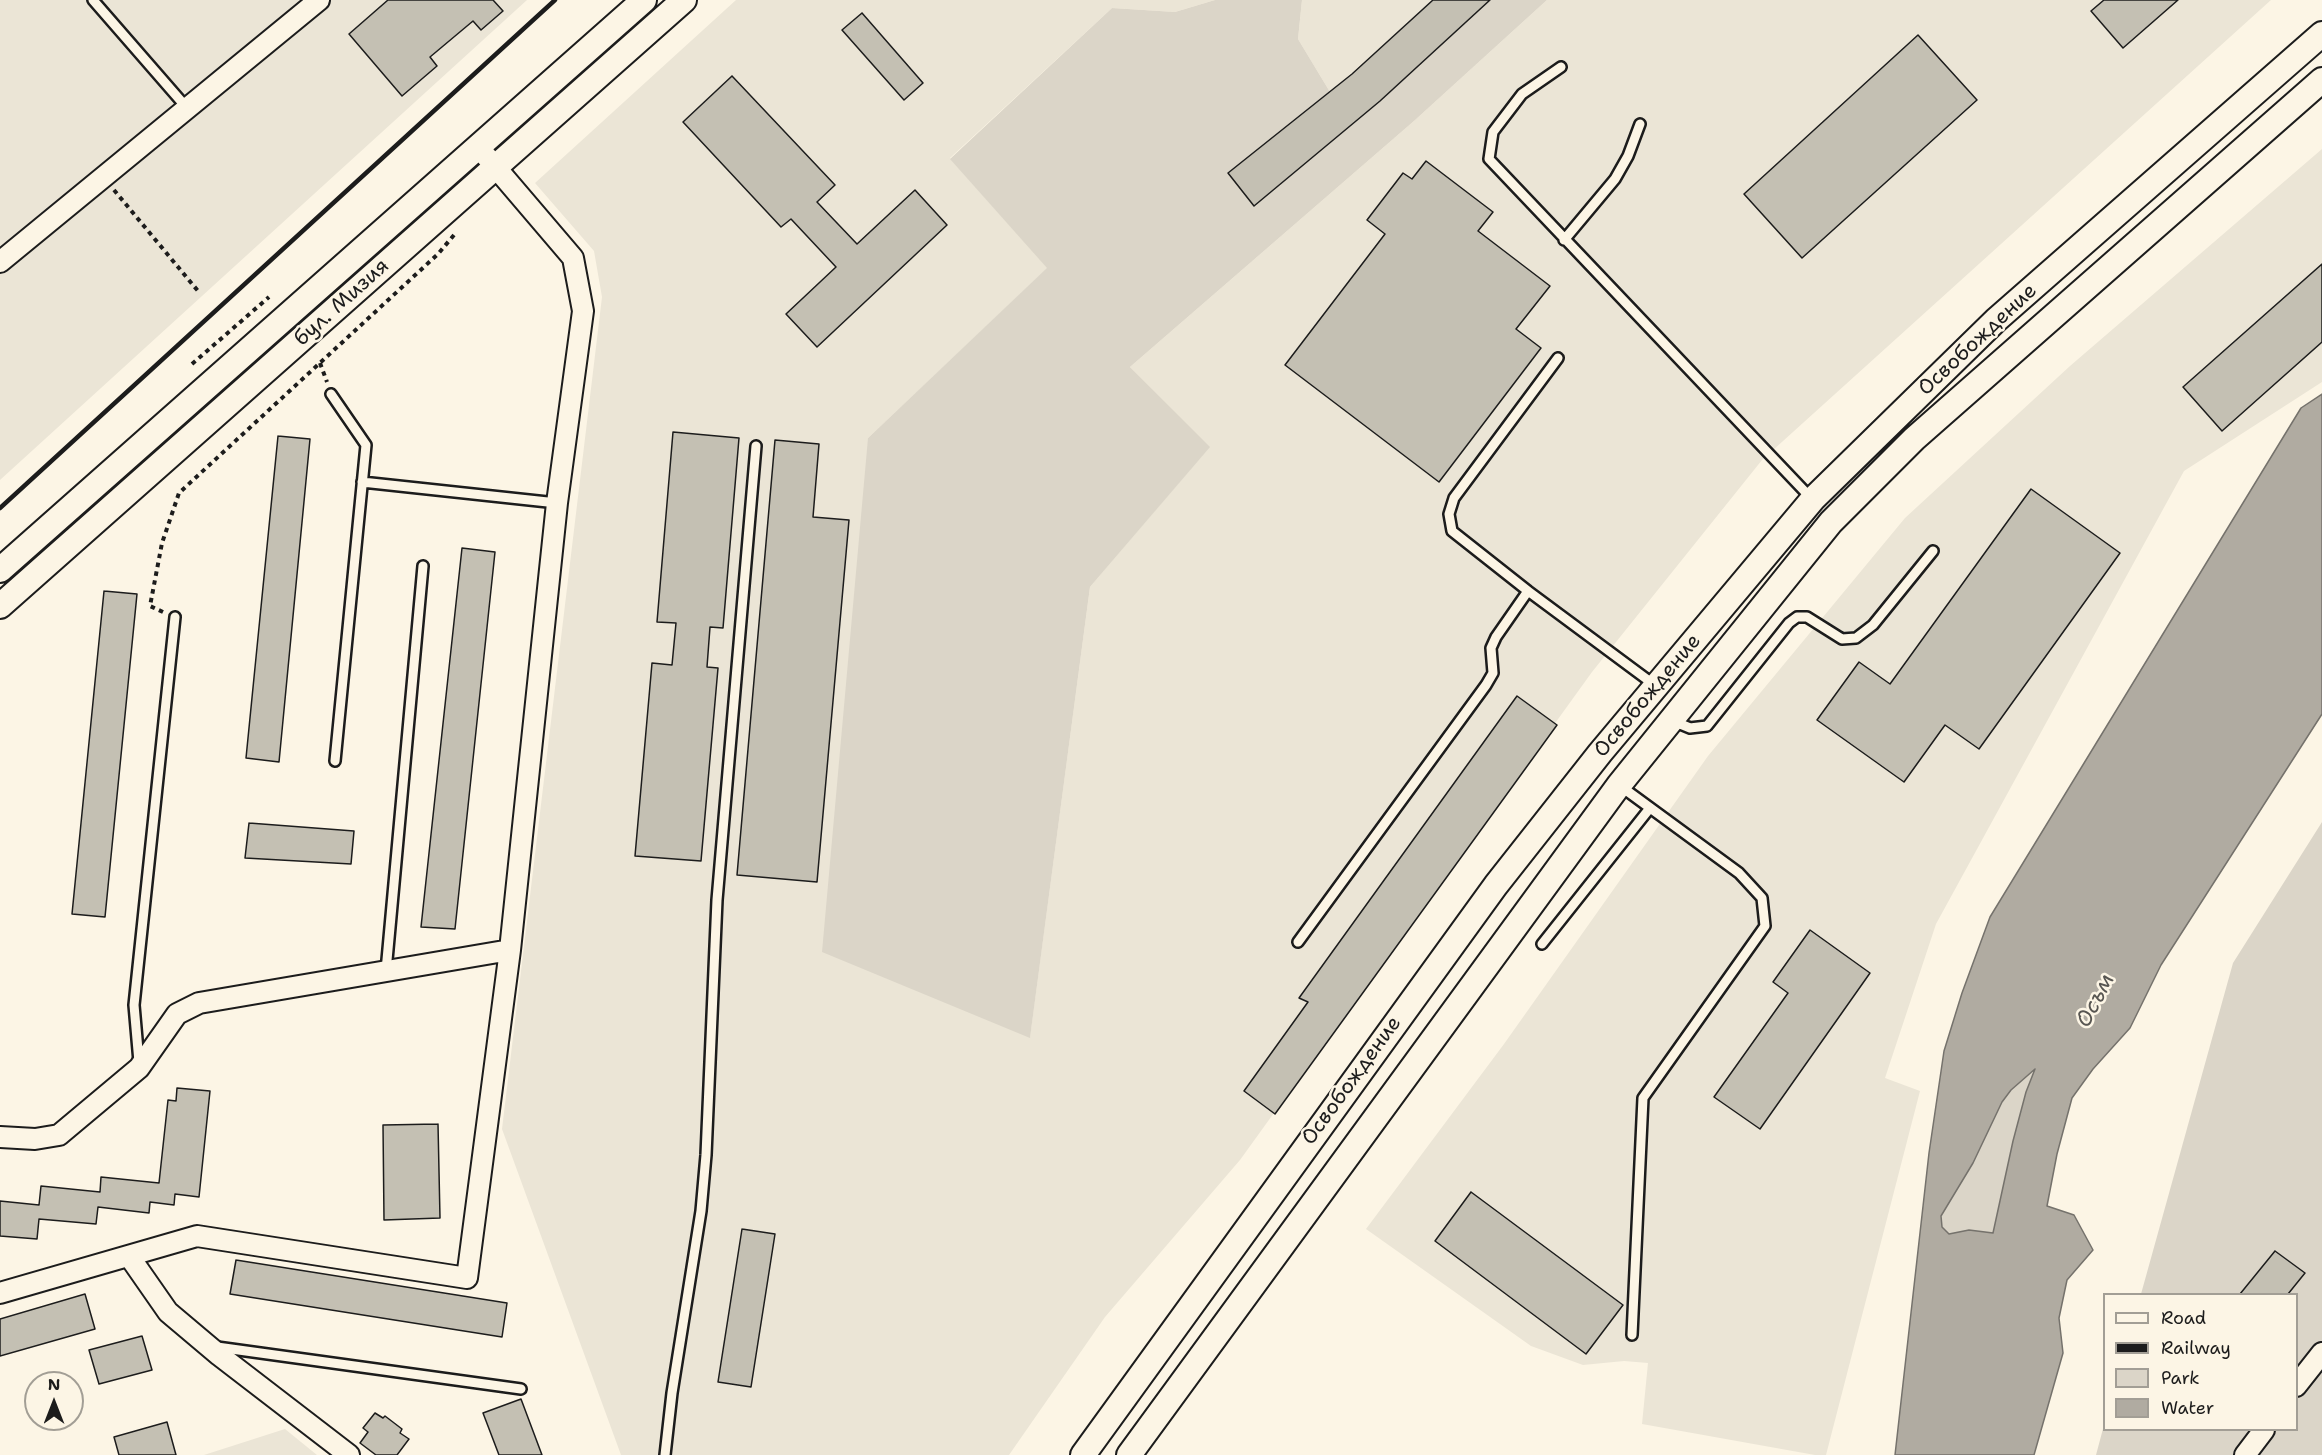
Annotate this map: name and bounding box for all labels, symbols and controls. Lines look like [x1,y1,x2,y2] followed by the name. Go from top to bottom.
[289,254,395,352] street label: бул. Мизия
[1913,279,2043,401] street label: Освобождение
[1589,629,1707,763] street label: Освобождение
[2071,970,2121,1032] water label: Осъм
[1297,1012,1407,1150] street label: Освобождение
[2103,1293,2298,1431] legend
[2161,1306,2206,1330] text: Road
[2161,1336,2231,1360] text: Railway
[2161,1366,2200,1390] text: Park
[24,1371,84,1431] north arrow
[48,1374,60,1395] text: N
[2161,1396,2214,1420] text: Water

